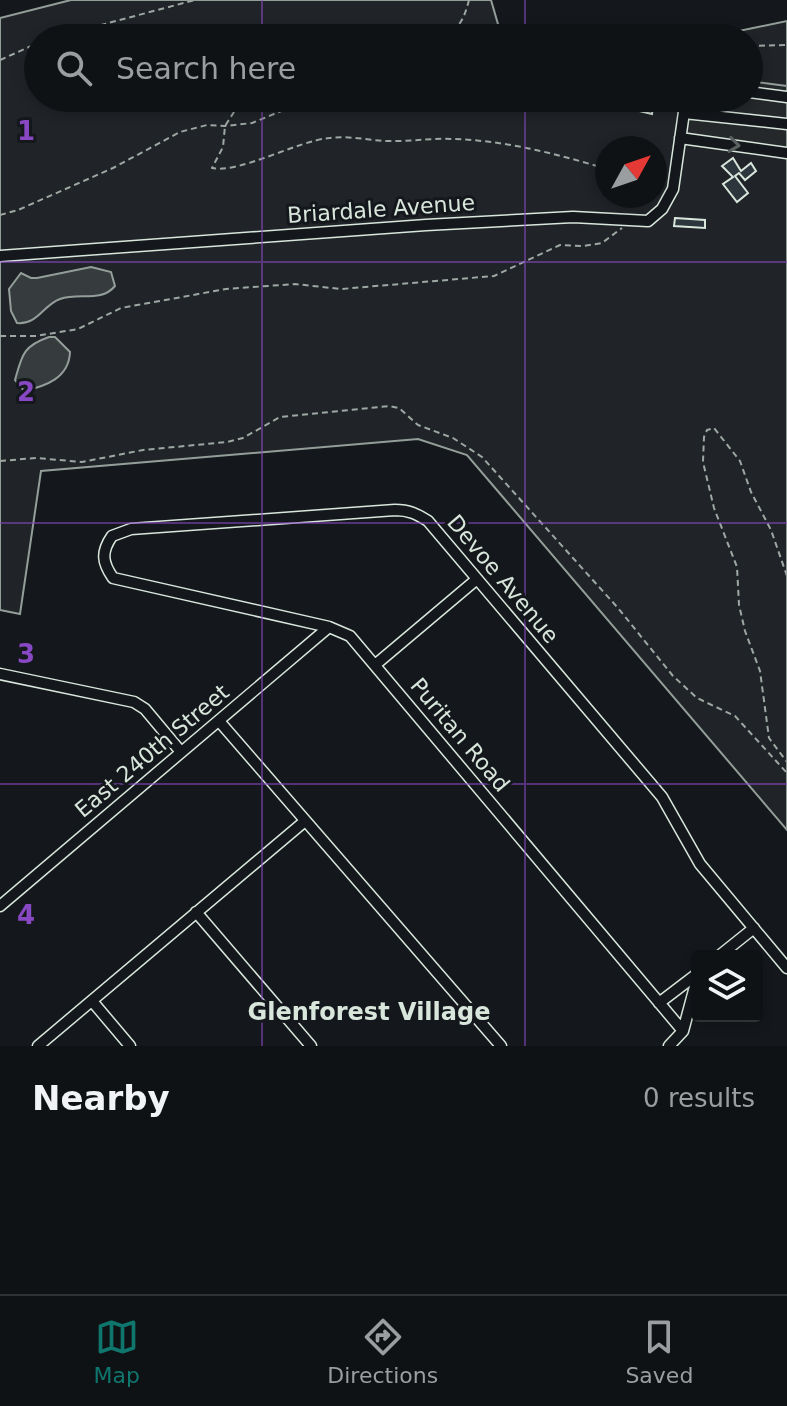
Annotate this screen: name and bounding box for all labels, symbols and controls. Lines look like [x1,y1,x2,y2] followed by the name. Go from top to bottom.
[24,24,763,112] search box
[52,46,96,90] icon: search
[116,51,296,86] text: Search here
[17,116,35,146] text: 1
[595,136,667,208] north arrow
[727,136,740,153] one-way arrow
[286,190,476,228] street label: Briardale Avenue
[17,377,35,407] text: 2
[442,510,564,648] street label: Devoe Avenue
[17,639,35,669] text: 3
[405,673,515,797] street label: Puritan Road
[70,679,234,823] street label: East 240th Street
[17,900,35,930] text: 4
[691,950,763,1022] map controls
[691,950,763,1022] button: layers
[248,998,490,1026] district label: Glenforest Village
[32,1078,170,1118] text: Nearby
[643,1083,755,1113] text: 0 results
[94,1315,140,1388] tab: Map
[327,1315,438,1388] tab: Directions
[625,1315,693,1388] tab: Saved

